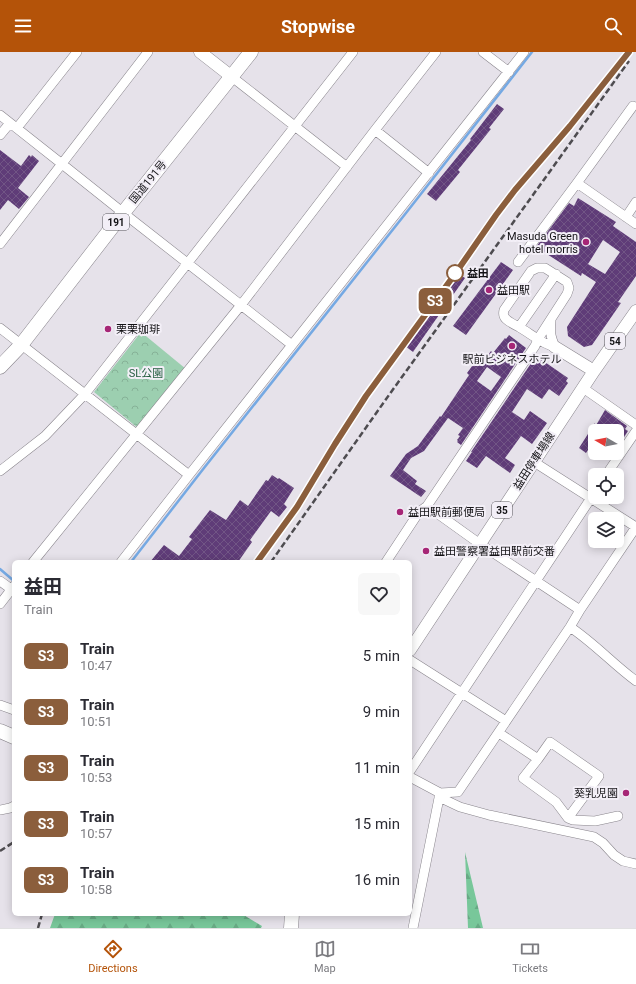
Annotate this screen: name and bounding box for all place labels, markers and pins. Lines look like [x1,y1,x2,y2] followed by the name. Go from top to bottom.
[507,230,578,256] place label: Masuda Green hotel morris
[581,237,591,247] marker: Masuda Green hotel morris
[446,264,464,282] marker: 益田
[467,267,489,280] place label: 益田
[497,284,530,297] place label: 益田駅
[484,285,494,295] marker: 益田駅
[116,323,160,336] place label: 栗栗珈琲
[103,324,113,334] marker: 栗栗珈琲
[507,341,517,351] marker: 駅前ビジネスホテル
[463,353,562,366] place label: 駅前ビジネスホテル
[408,506,485,519] place label: 益田駅前郵便局
[395,507,405,517] marker: 益田駅前郵便局
[434,545,555,558] place label: 益田警察署益田駅前交番
[421,546,431,556] marker: 益田警察署益田駅前交番
[574,787,618,800] place label: 葵乳児園
[621,788,631,798] marker: 葵乳児園

